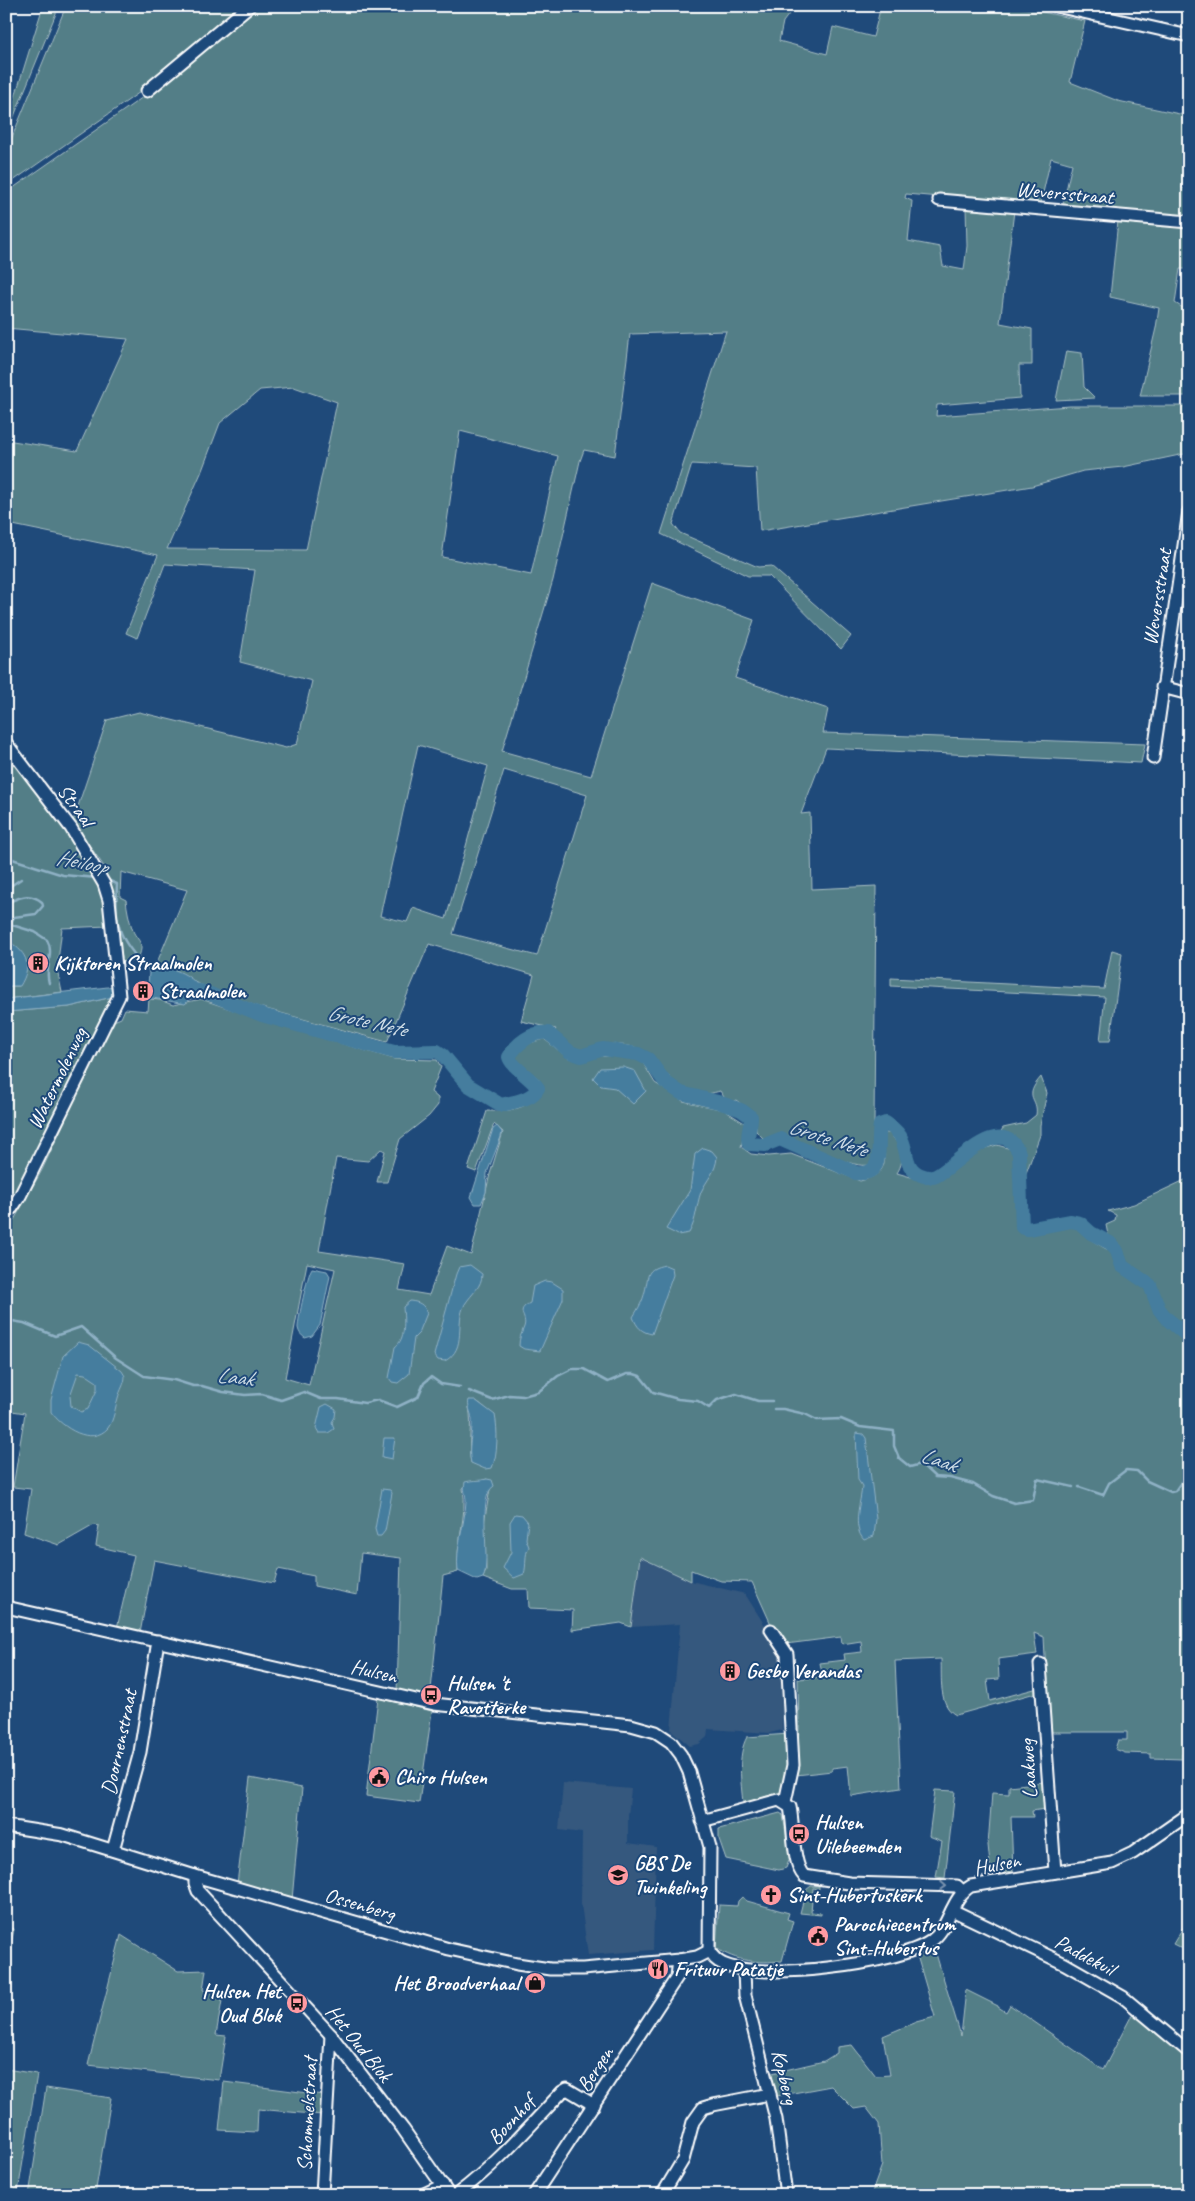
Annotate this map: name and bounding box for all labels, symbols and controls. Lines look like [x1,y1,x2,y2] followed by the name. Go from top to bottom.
[1016,176,1117,210] street label: Weversstraat
[1137,545,1178,647] street label: Weversstraat
[52,779,102,834] street label: Straal
[54,843,113,881] water label: Heiloop
[54,950,212,976] place label: Kijktoren Straalmolen
[26,951,50,975] building icon: Kijktoren Straalmolen
[159,978,247,1004] place label: Straalmolen
[131,979,155,1003] building icon: Straalmolen
[325,998,413,1044] water label: Grote Nete
[21,1022,93,1133] street label: Watermolenweg
[785,1112,874,1165] water label: Grote Nete
[216,1361,258,1393] water label: Laak
[917,1441,964,1480] water label: Laak
[348,1653,401,1689] street label: Hulsen
[746,1658,863,1684] place label: Gesbo Verandas
[718,1659,742,1683] building icon: Gesbo Verandas
[447,1670,527,1720] place label: Hulsen 't Ravotterke
[419,1683,443,1707] bus stop icon: Hulsen 't Ravotterke
[95,1685,143,1797] street label: Doornenstraat
[1013,1737,1043,1800] street label: Laakweg
[395,1764,487,1790] place label: Chiro Hulsen
[367,1765,391,1789] public building icon: Chiro Hulsen
[815,1809,901,1859] place label: Hulsen Uilebeemden
[787,1822,811,1846] bus stop icon: Hulsen Uilebeemden
[972,1846,1024,1881] street label: Hulsen
[634,1850,709,1900] place label: GBS De Twinkeling
[606,1863,630,1887] school or university icon: GBS De Twinkeling
[940,1880,948,1891] one-way arrow
[322,1882,400,1927] street label: Ossenberg
[787,1882,923,1908] place label: Sint-Hubertuskerk
[759,1883,783,1907] church icon: Sint-Hubertuskerk
[834,1911,957,1961] place label: Parochiecentrum Sint-Hubertus
[806,1924,830,1948] public building icon: Parochiecentrum Sint-Hubertus
[1050,1928,1123,1983] street label: Paddekuil
[674,1956,785,1982] place label: Frituur Patatje
[646,1957,670,1981] restaurant icon: Frituur Patatje
[393,1970,523,1996] place label: Het Broodverhaal
[523,1971,547,1995] shop icon: Het Broodverhaal
[202,1978,283,2028] place label: Hulsen Het Oud Blok
[285,1991,309,2015] bus stop icon: Hulsen Het Oud Blok
[320,1999,399,2089] street label: Het Oud Blok
[571,2040,620,2097] street label: Bergen
[766,2047,805,2109] street label: Kopberg
[291,2053,323,2172] street label: Schommelstraat
[482,2086,544,2150] street label: Boonhof

